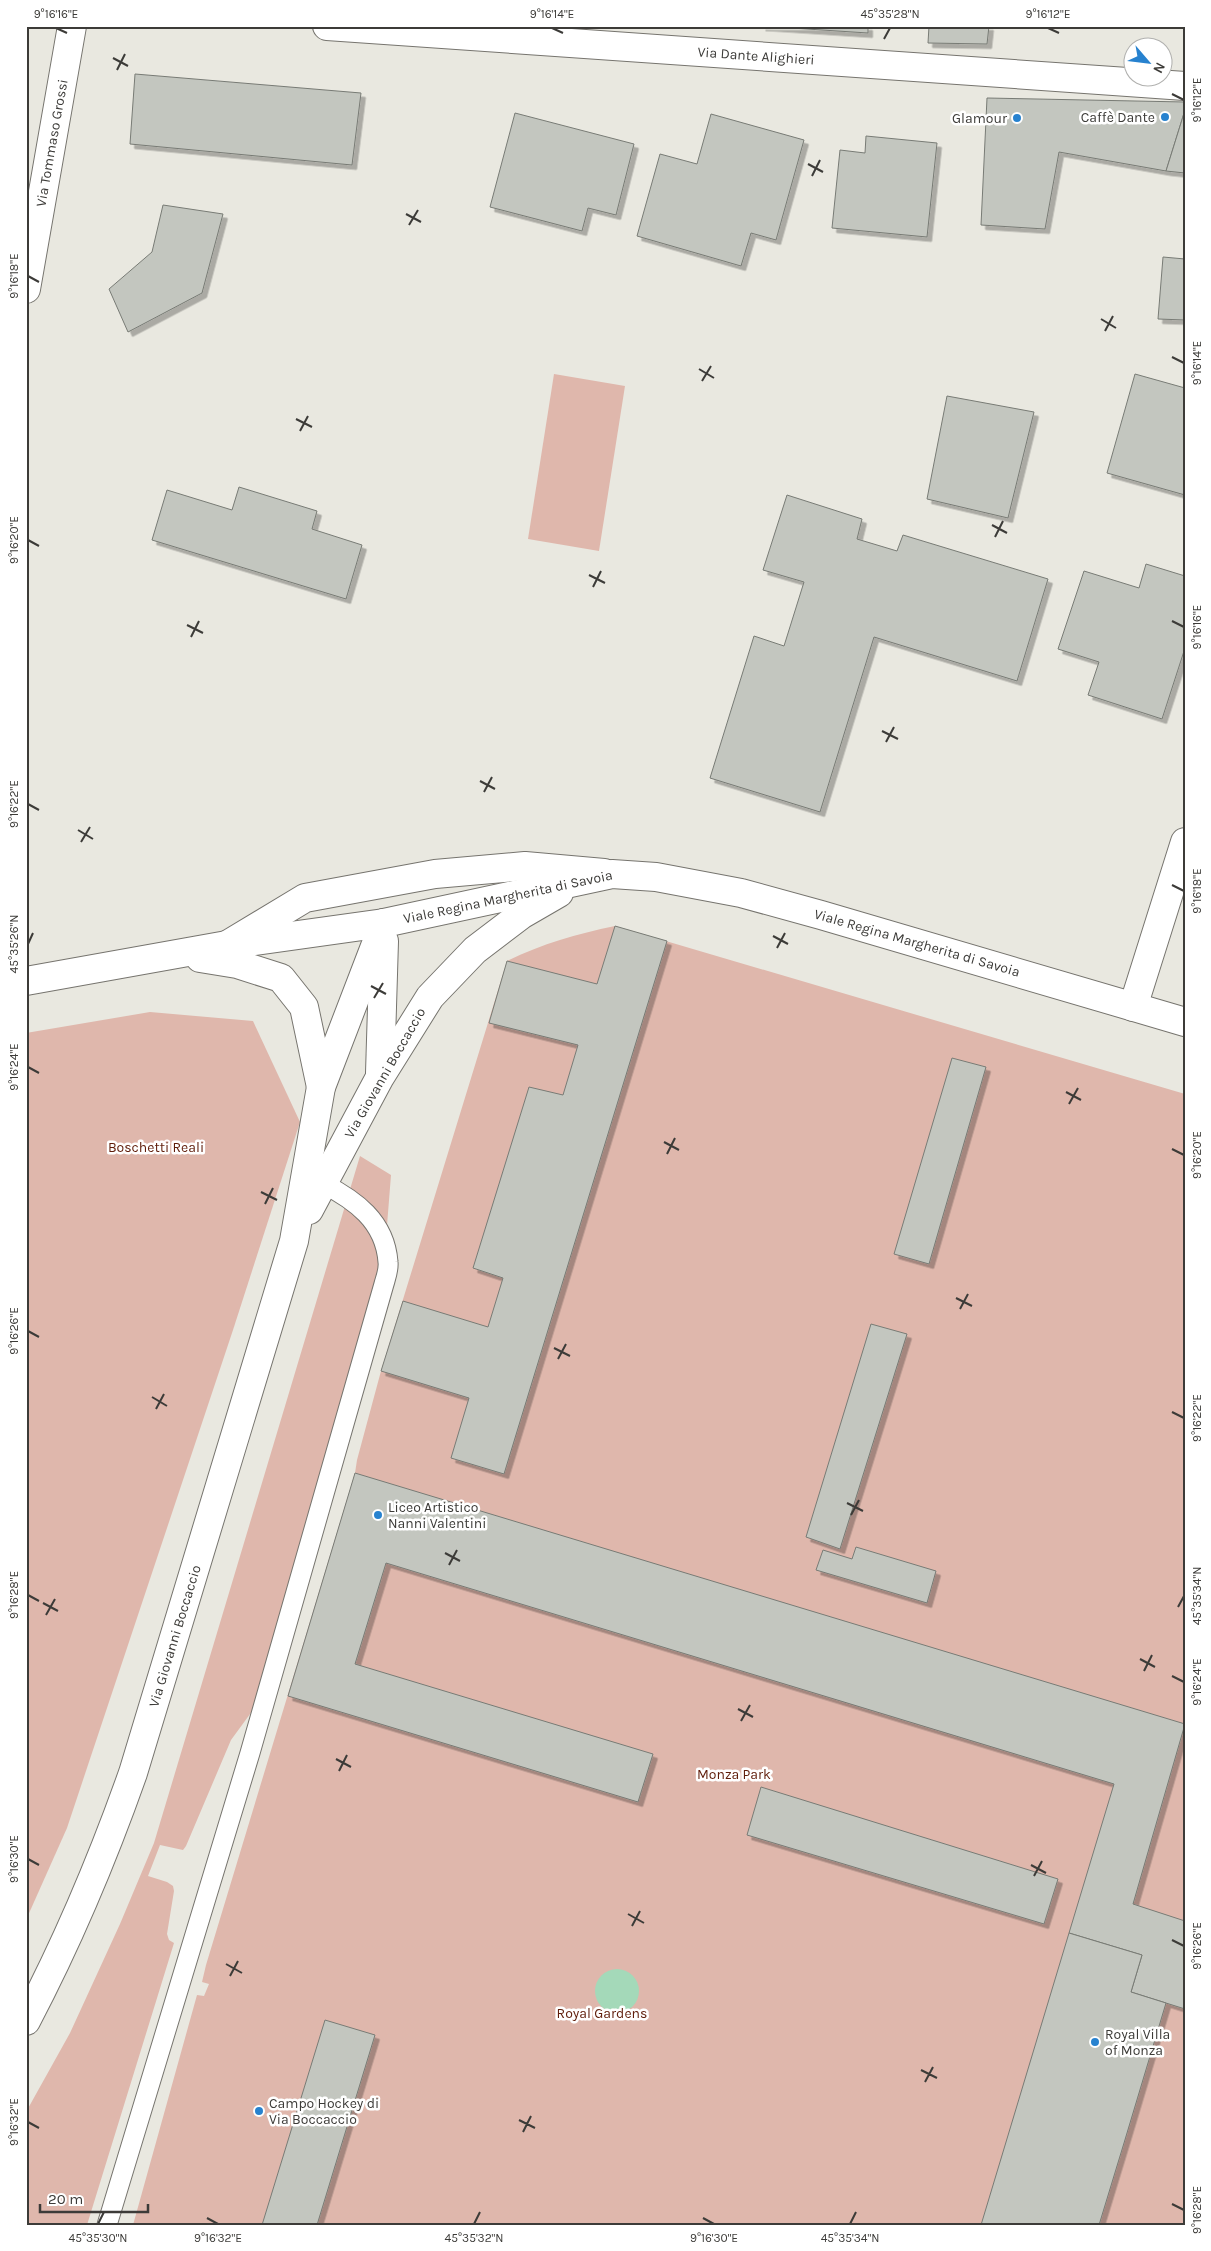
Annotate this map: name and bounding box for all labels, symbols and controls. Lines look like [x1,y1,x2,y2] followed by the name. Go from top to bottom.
[34,7,78,21] text: 9°16'16"E
[530,7,574,21] text: 9°16'14"E
[860,7,920,21] text: 45°35'28"N
[1026,7,1070,21] text: 9°16'12"E
[1124,38,1174,88] north arrow
[697,43,815,69] street label: Via Dante Alighieri
[1149,59,1169,76] text: N
[32,78,72,208] street label: Via Tommaso Grossi
[1190,78,1204,122] text: 9°16'12"E
[1081,109,1155,126] place label: Caffè Dante
[952,110,1008,127] place label: Glamour
[1159,111,1171,123] marker: Caffè Dante
[1011,112,1023,124] marker: Glamour
[7,253,21,299] text: 9°16'18"E
[1190,341,1204,385] text: 9°16'14"E
[7,516,21,564] text: 9°16'20"E
[1190,605,1204,649] text: 9°16'16"E
[7,780,21,828] text: 9°16'22"E
[402,866,614,928] street label: Viale Regina Margherita di Savoia
[1190,868,1204,914] text: 9°16'18"E
[812,905,1022,981] street label: Viale Regina Margherita di Savoia
[7,915,21,973] text: 45°35'26"N
[341,1005,429,1141] street label: Via Giovanni Boccaccio
[7,1043,21,1091] text: 9°16'24"E
[1190,1131,1204,1179] text: 9°16'20"E
[108,1139,204,1156] park label: Boschetti Reali
[7,1307,21,1355] text: 9°16'26"E
[1190,1394,1204,1442] text: 9°16'22"E
[388,1499,486,1532] place label: Liceo Artistico Nanni Valentini
[372,1509,384,1521] marker: Liceo Artistico Nanni Valentini
[145,1563,205,1709] street label: Via Giovanni Boccaccio
[1190,1567,1204,1625] text: 45°35'34"N
[7,1571,21,1619] text: 9°16'28"E
[1190,1658,1204,1706] text: 9°16'24"E
[697,1766,771,1783] park label: Monza Park
[7,1835,21,1883] text: 9°16'30"E
[1190,1922,1204,1970] text: 9°16'26"E
[557,2005,647,2022] park label: Royal Gardens
[1105,2026,1170,2059] place label: Royal Villa of Monza
[1089,2036,1101,2048] marker: Royal Villa of Monza
[269,2095,379,2128] place label: Campo Hockey di Via Boccaccio
[7,2098,21,2146] text: 9°16'32"E
[253,2105,265,2117] marker: Campo Hockey di Via Boccaccio
[40,2181,148,2213] scale bar
[1190,2186,1204,2234] text: 9°16'28"E
[48,2190,83,2208] text: 20 m
[68,2231,128,2245] text: 45°35'30"N
[194,2231,242,2245] text: 9°16'32"E
[445,2231,503,2245] text: 45°35'32"N
[690,2231,738,2245] text: 9°16'30"E
[821,2231,879,2245] text: 45°35'34"N

